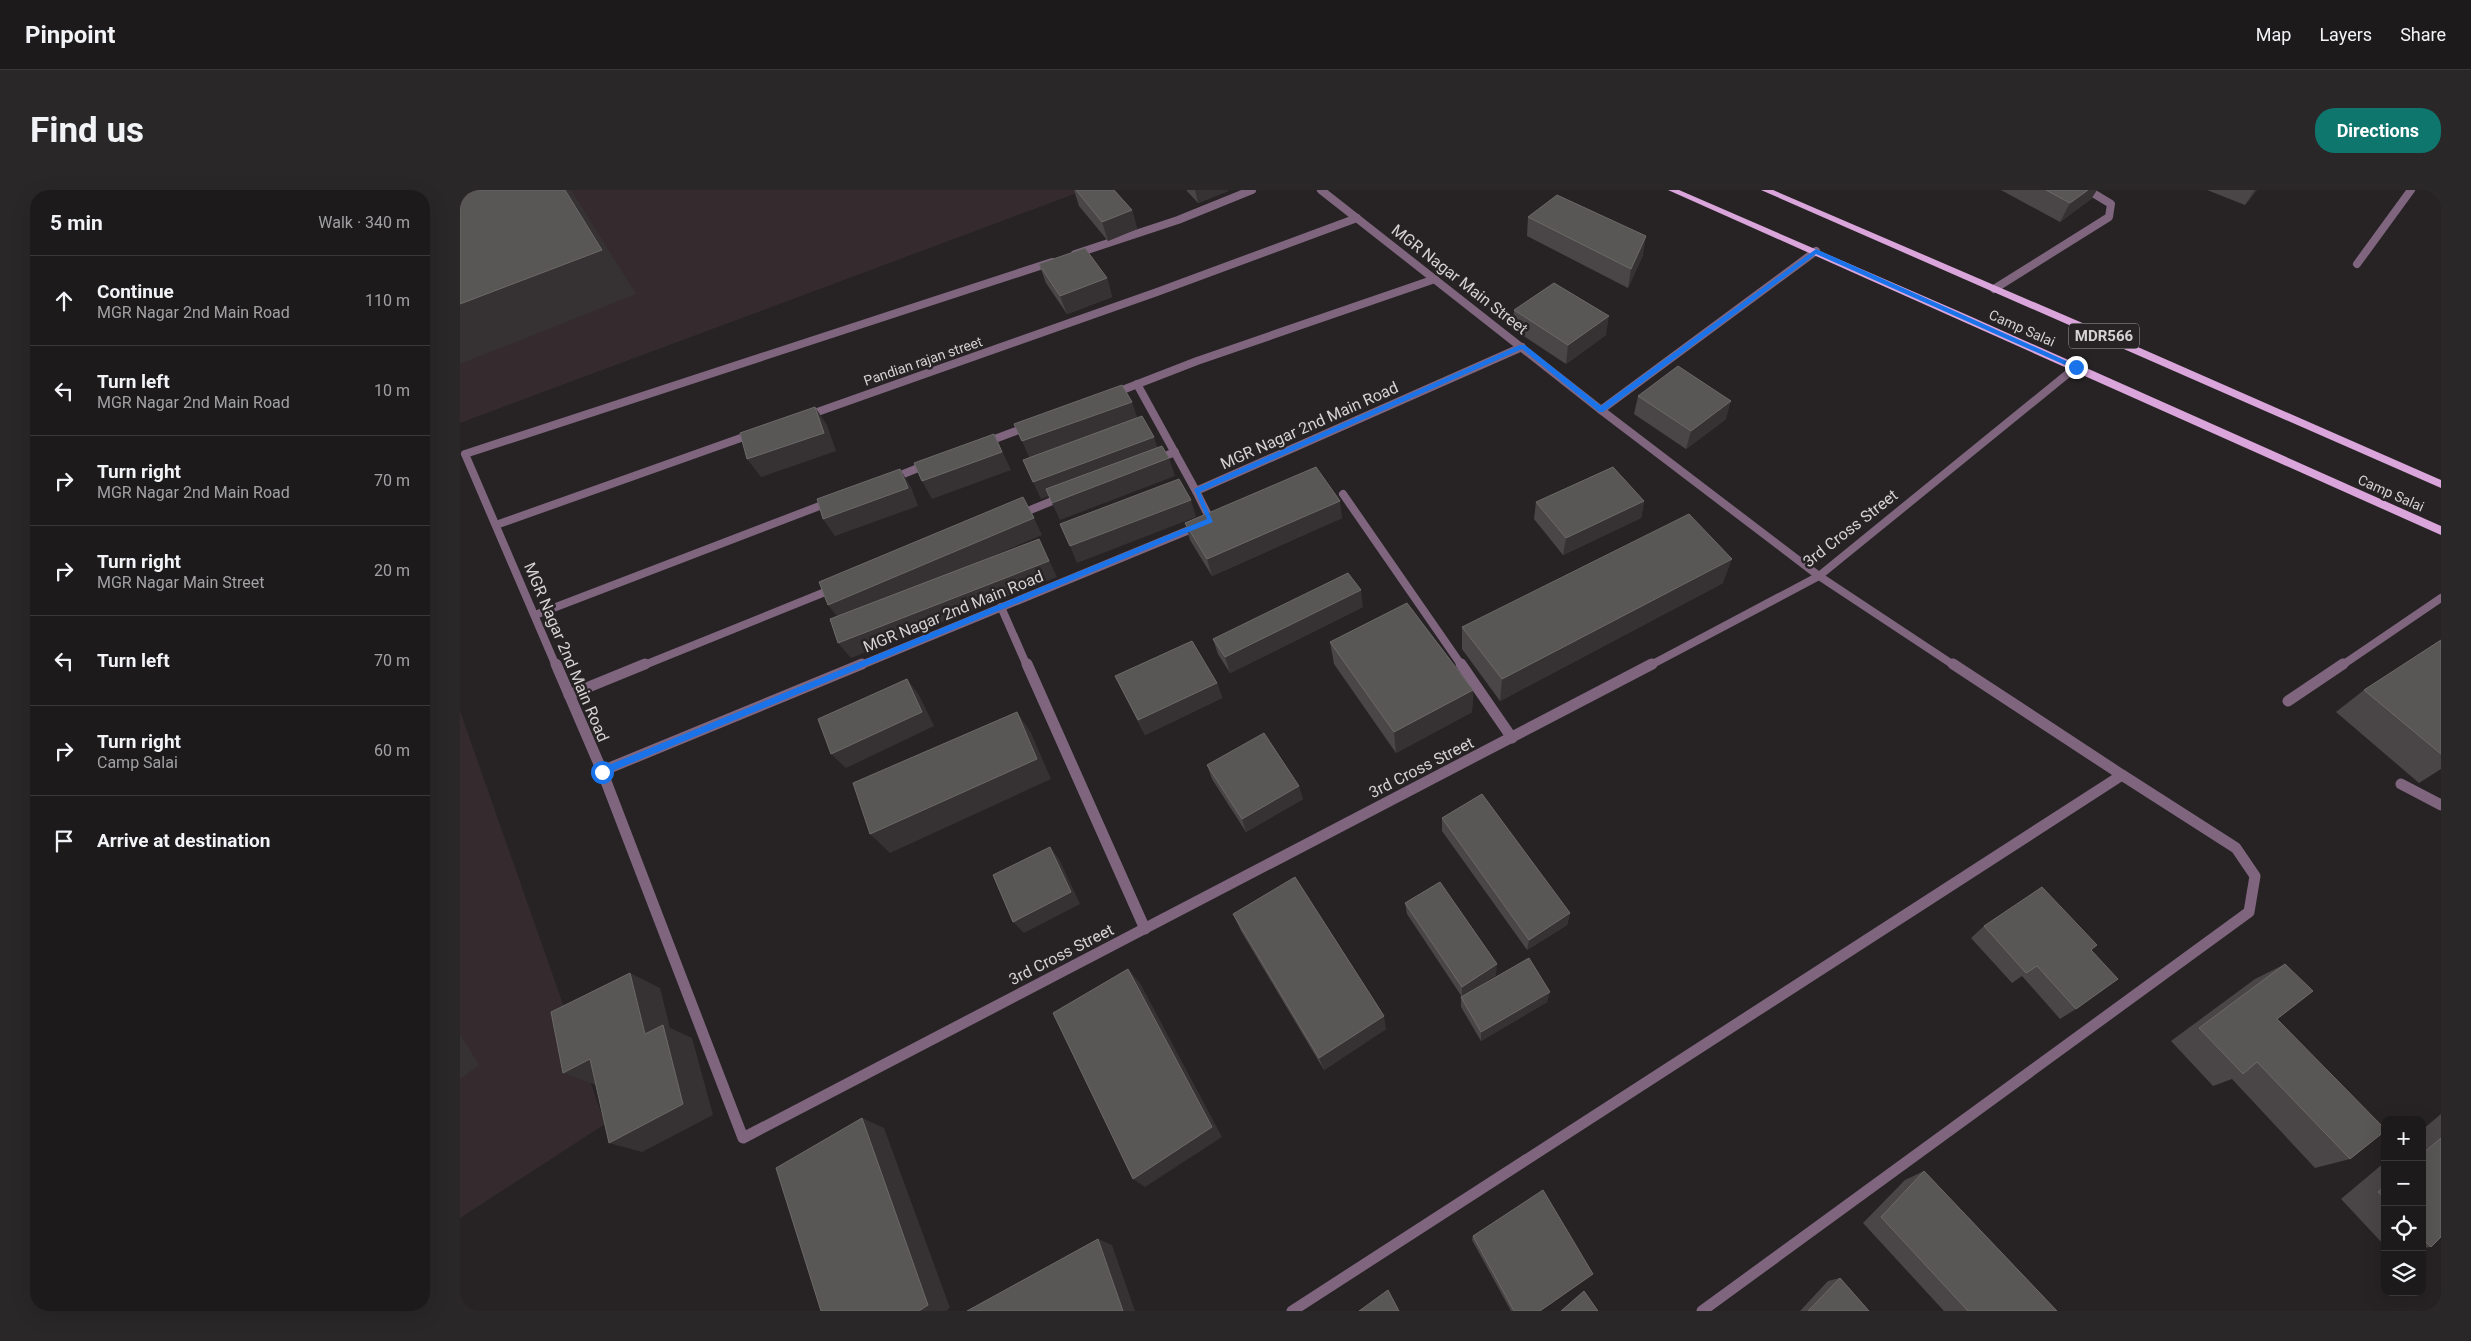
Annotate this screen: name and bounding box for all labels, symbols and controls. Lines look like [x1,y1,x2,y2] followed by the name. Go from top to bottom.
[25,21,115,49] text: Pinpoint
[2256,24,2291,45] text: Map
[2319,24,2372,45] text: Layers
[2400,24,2446,45] text: Share
[2315,108,2441,153] button: Directions
[30,110,144,151] text: Find us
[50,211,103,235] text: 5 min
[318,213,410,232] text: Walk · 340 m
[1388,220,1532,338] street label: MGR Nagar Main Street
[97,280,174,303] text: Continue
[50,287,78,315] icon: ahead
[365,291,410,310] text: 110 m
[97,303,290,322] text: MGR Nagar 2nd Main Road
[1986,306,2058,350] street label: Camp Salai
[2069,324,2139,348] road number: MDR566
[862,333,985,389] street label: Pandian rajan street
[2065,356,2088,379] route end
[97,370,170,393] text: Turn left
[50,377,78,405] icon: left
[1217,378,1401,473] street label: MGR Nagar 2nd Main Road
[374,381,410,400] text: 10 m
[97,393,290,412] text: MGR Nagar 2nd Main Road
[97,460,181,483] text: Turn right
[50,467,78,495] icon: right
[374,471,410,490] text: 70 m
[2355,471,2427,515] street label: Camp Salai
[97,483,290,502] text: MGR Nagar 2nd Main Road
[1799,486,1901,571] street label: 3rd Cross Street
[97,550,181,573] text: Turn right
[50,557,78,585] icon: right
[520,560,613,745] street label: MGR Nagar 2nd Main Road
[374,561,410,580] text: 20 m
[860,567,1046,656] street label: MGR Nagar 2nd Main Road
[97,573,264,592] text: MGR Nagar Main Street
[50,647,78,675] icon: left
[97,649,170,672] text: Turn left
[374,651,410,670] text: 70 m
[97,730,181,753] text: Turn right
[1366,733,1477,802] street label: 3rd Cross Street
[50,737,78,765] icon: right
[374,741,410,760] text: 60 m
[97,753,178,772] text: Camp Salai
[591,761,614,784] route start
[50,827,78,855] icon: arrive
[97,829,270,852] text: Arrive at destination
[1006,920,1117,989] street label: 3rd Cross Street
[2381,1116,2426,1296] map controls
[2381,1116,2426,1161] button: +
[2381,1161,2426,1206] button: −
[2381,1206,2426,1251] button: locate
[2381,1251,2426,1296] button: layers

